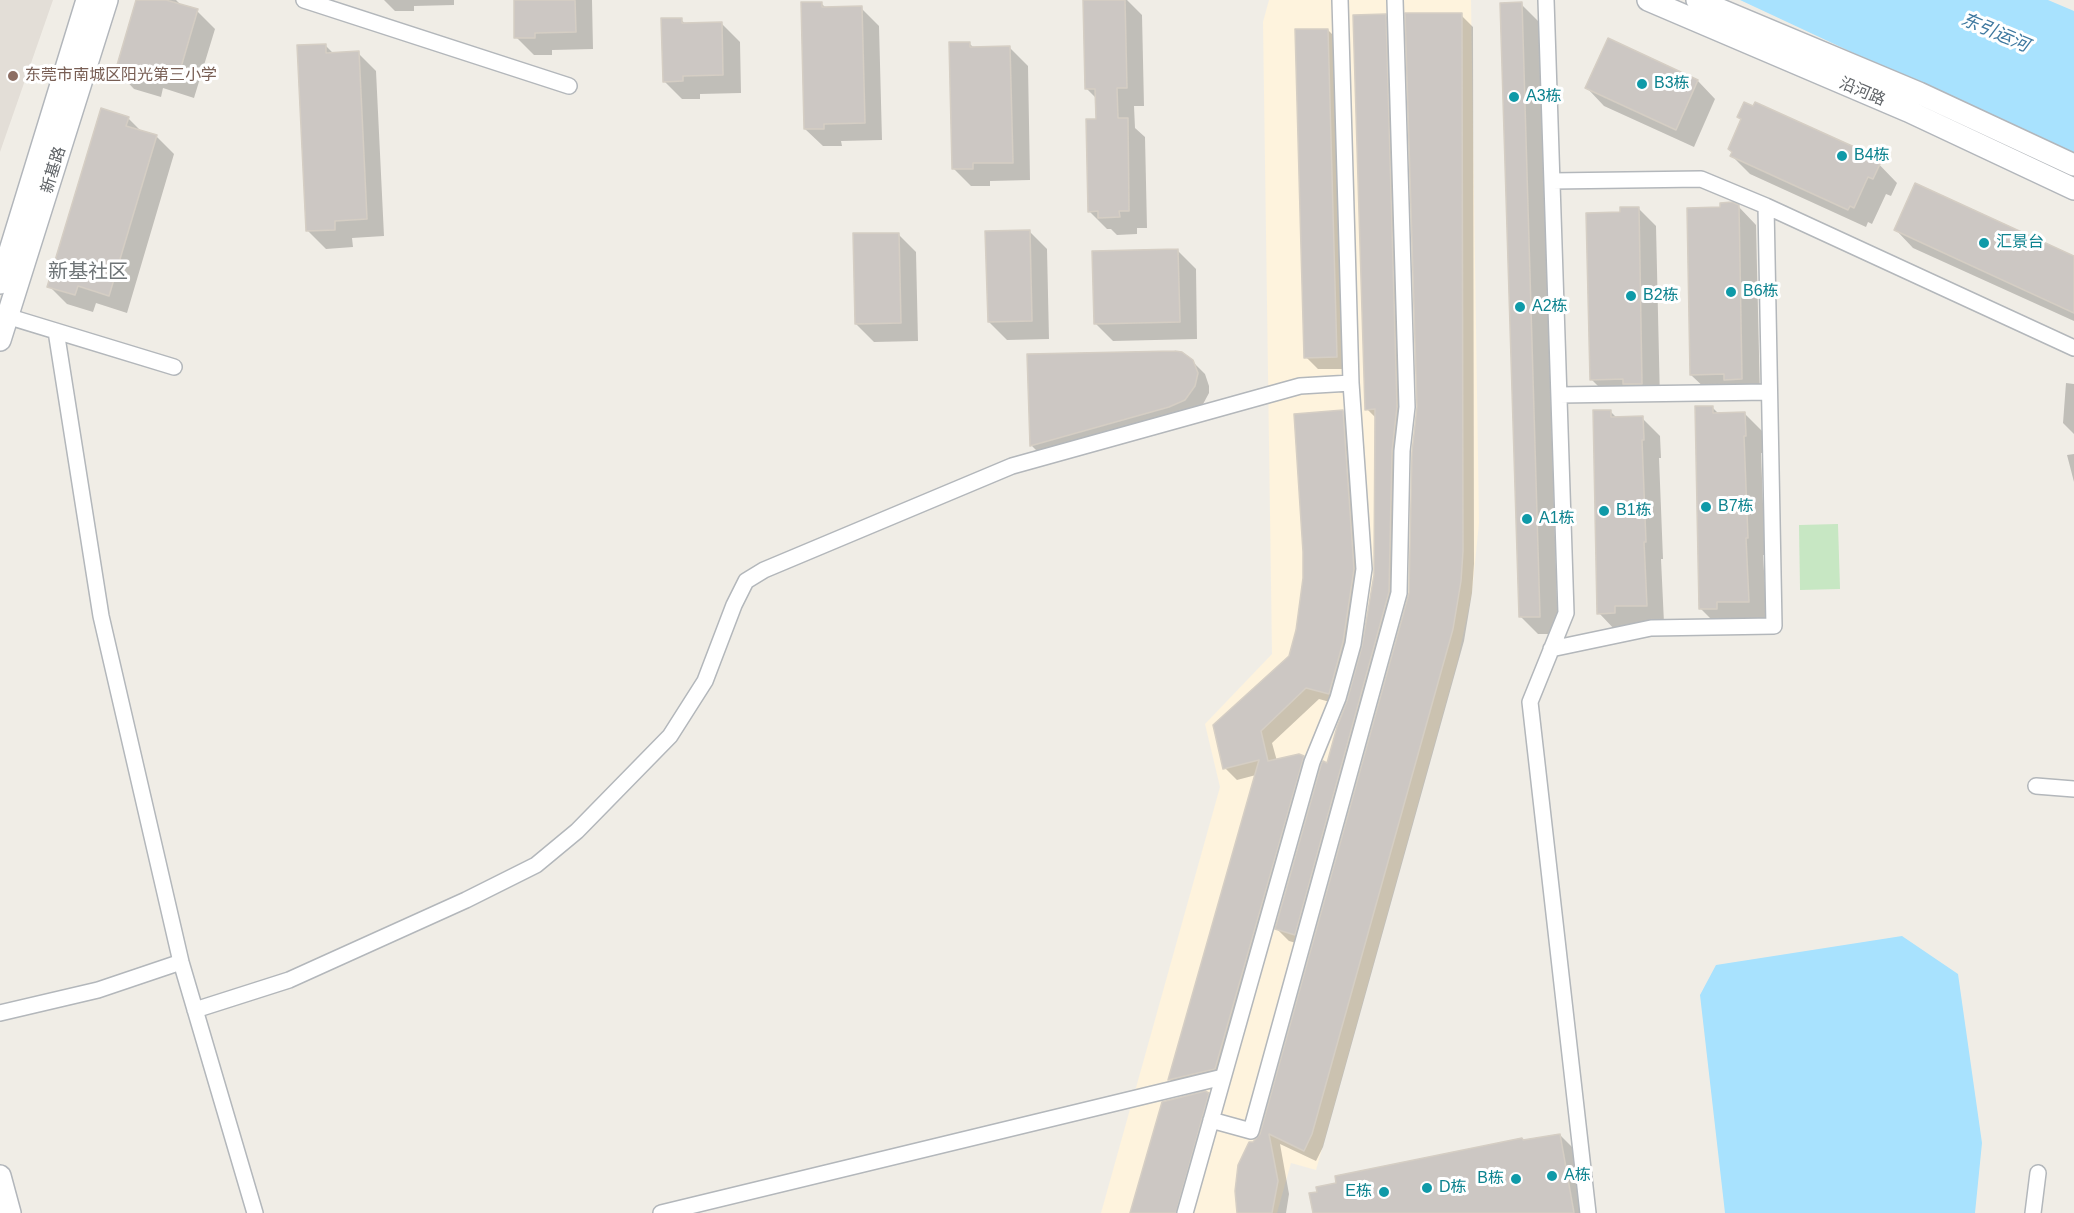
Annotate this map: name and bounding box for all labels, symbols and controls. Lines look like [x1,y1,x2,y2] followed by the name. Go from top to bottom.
[1958,9,2032,57] water label: 东引运河
[25,66,217,86] place label: 东莞市南城区阳光第三小学
[6,69,20,83] marker: 东莞市南城区阳光第三小学
[1654,74,1690,94] place label: B3栋
[1836,74,1888,110] street label: 沿河路
[1635,77,1649,91] marker: B3栋
[1526,87,1562,107] place label: A3栋
[1507,90,1521,104] marker: A3栋
[38,144,70,196] street label: 新基路
[1854,146,1890,166] place label: B4栋
[1835,149,1849,163] marker: B4栋
[1996,233,2044,253] place label: 汇景台
[1977,236,1991,250] marker: 汇景台
[48,260,128,284] district label: 新基社区
[1743,282,1779,302] place label: B6栋
[1724,285,1738,299] marker: B6栋
[1643,286,1679,306] place label: B2栋
[1624,289,1638,303] marker: B2栋
[1532,297,1568,317] place label: A2栋
[1513,300,1527,314] marker: A2栋
[1718,497,1754,517] place label: B7栋
[1699,500,1713,514] marker: B7栋
[1616,501,1652,521] place label: B1栋
[1597,504,1611,518] marker: B1栋
[1539,509,1575,529] place label: A1栋
[1520,512,1534,526] marker: A1栋
[1564,1166,1591,1186] place label: A栋
[1477,1169,1504,1189] place label: B栋
[1545,1169,1559,1183] marker: A栋
[1509,1172,1523,1186] marker: B栋
[1439,1178,1467,1198] place label: D栋
[1420,1181,1434,1195] marker: D栋
[1345,1182,1372,1202] place label: E栋
[1377,1185,1391,1199] marker: E栋

